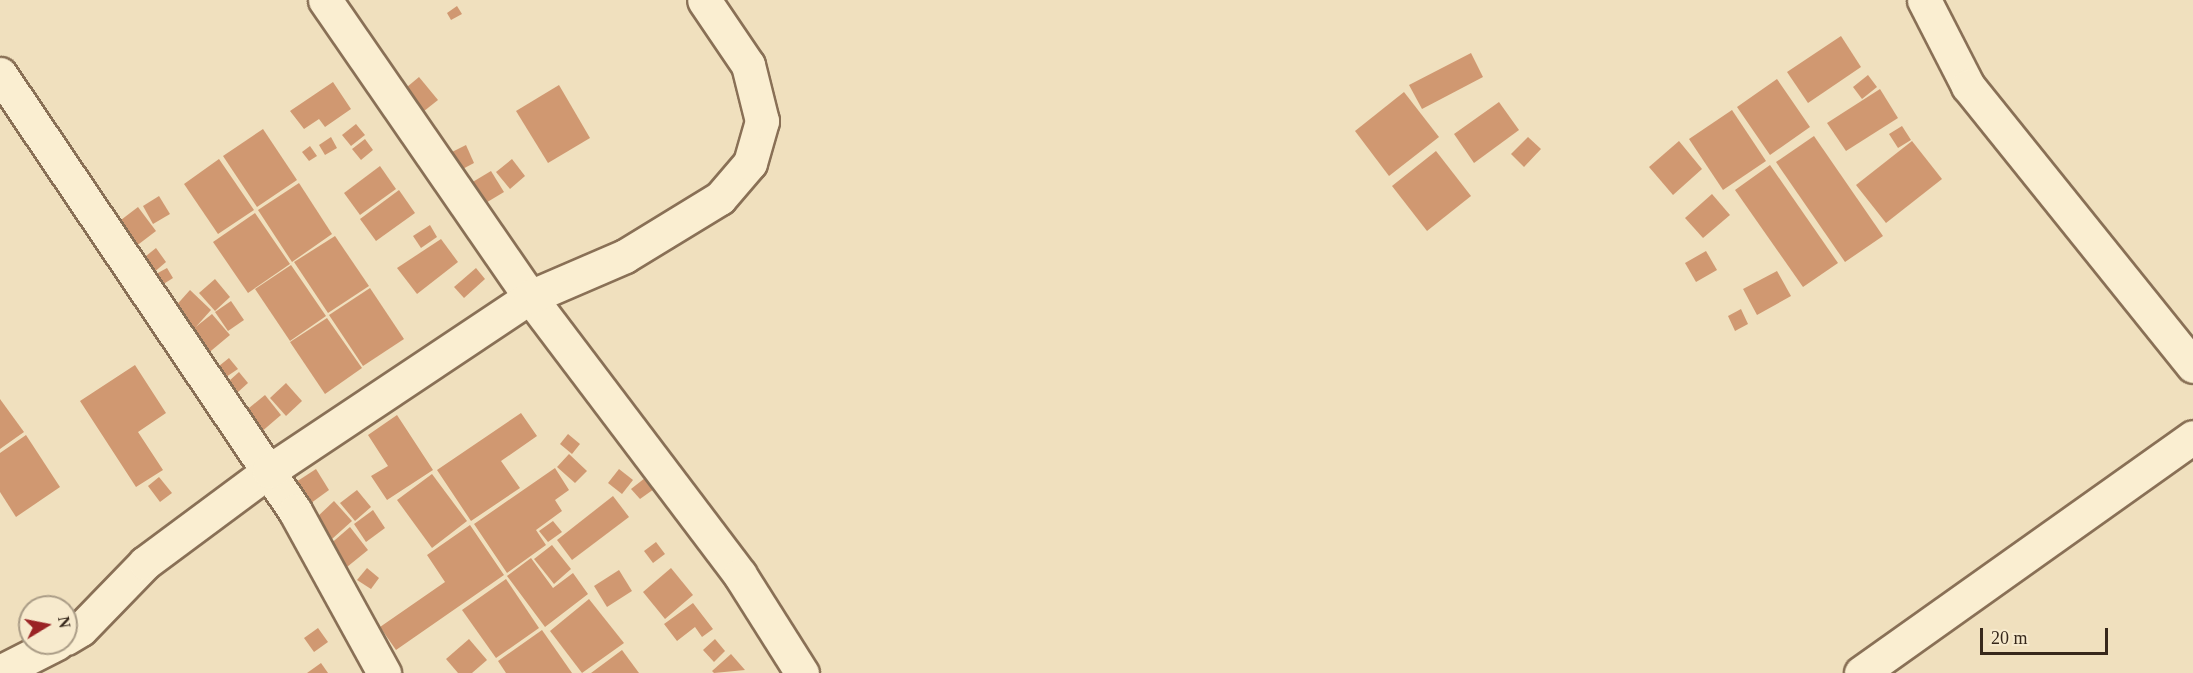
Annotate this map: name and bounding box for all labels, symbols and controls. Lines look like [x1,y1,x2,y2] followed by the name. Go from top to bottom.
[18,595,78,655] north arrow
[55,615,74,629] text: N
[1983,616,2110,654] scale bar
[1991,628,2028,648] text: 20 m

